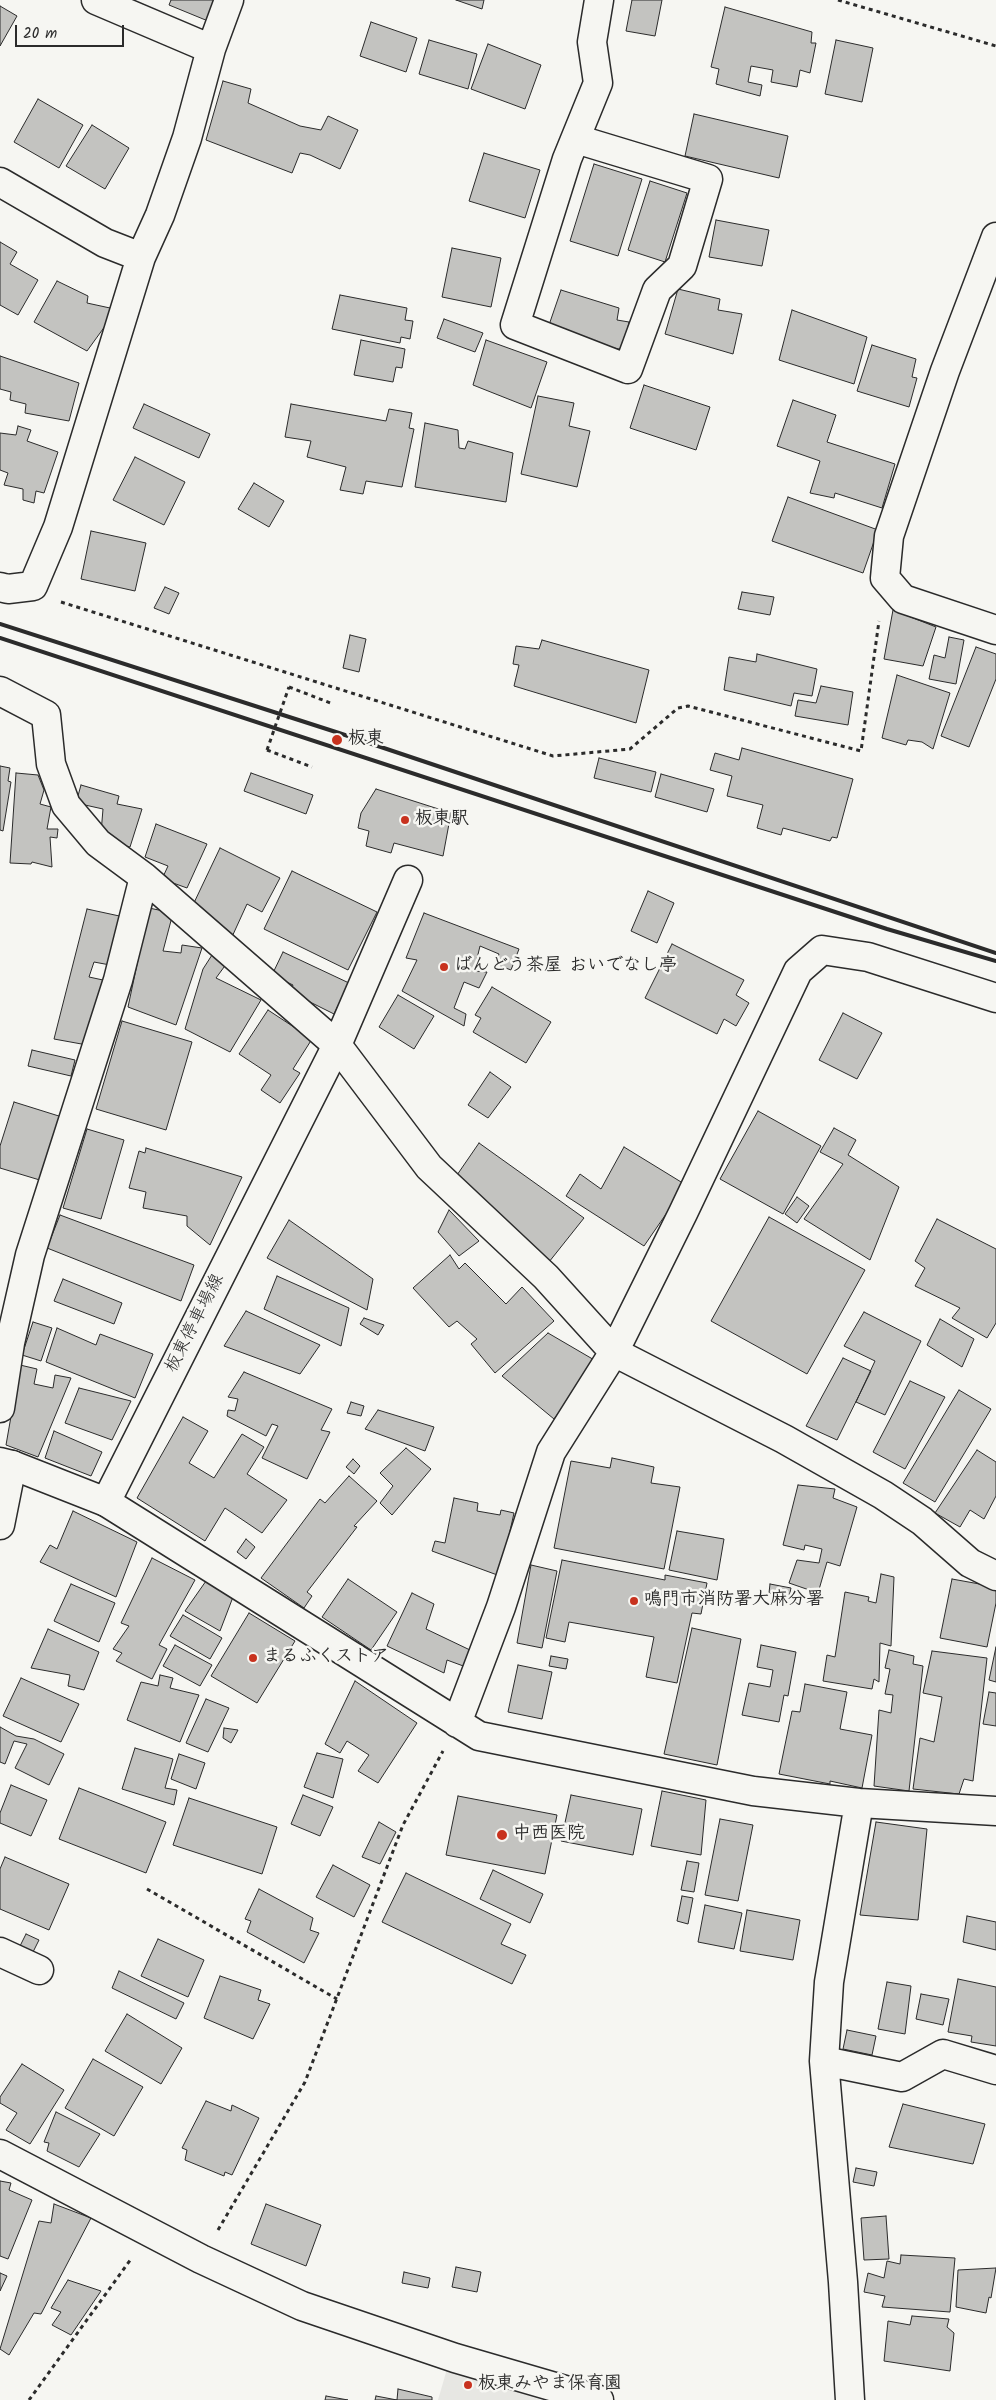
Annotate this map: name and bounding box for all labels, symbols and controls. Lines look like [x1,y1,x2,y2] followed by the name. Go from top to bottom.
[18,15,126,47] scale bar
[23,22,57,46] text: 20 m
[348,729,384,751] place label: 板東
[330,733,344,747] marker: 板東
[415,809,469,831] place label: 板東駅
[399,814,411,826] marker: 板東駅
[454,956,677,978] place label: ばんどう茶屋 おいでなし亭
[438,961,450,973] marker: ばんどう茶屋 おいでなし亭
[162,1271,230,1377] street label: 板東停車場線
[644,1590,824,1612] place label: 鳴門市消防署大麻分署
[628,1595,640,1607] marker: 鳴門市消防署大麻分署
[263,1647,389,1669] place label: まるふくストア
[247,1652,259,1664] marker: まるふくストア
[513,1824,585,1846] place label: 中西医院
[495,1828,509,1842] marker: 中西医院
[478,2374,622,2396] place label: 板東みやま保育園
[462,2379,474,2391] marker: 板東みやま保育園

